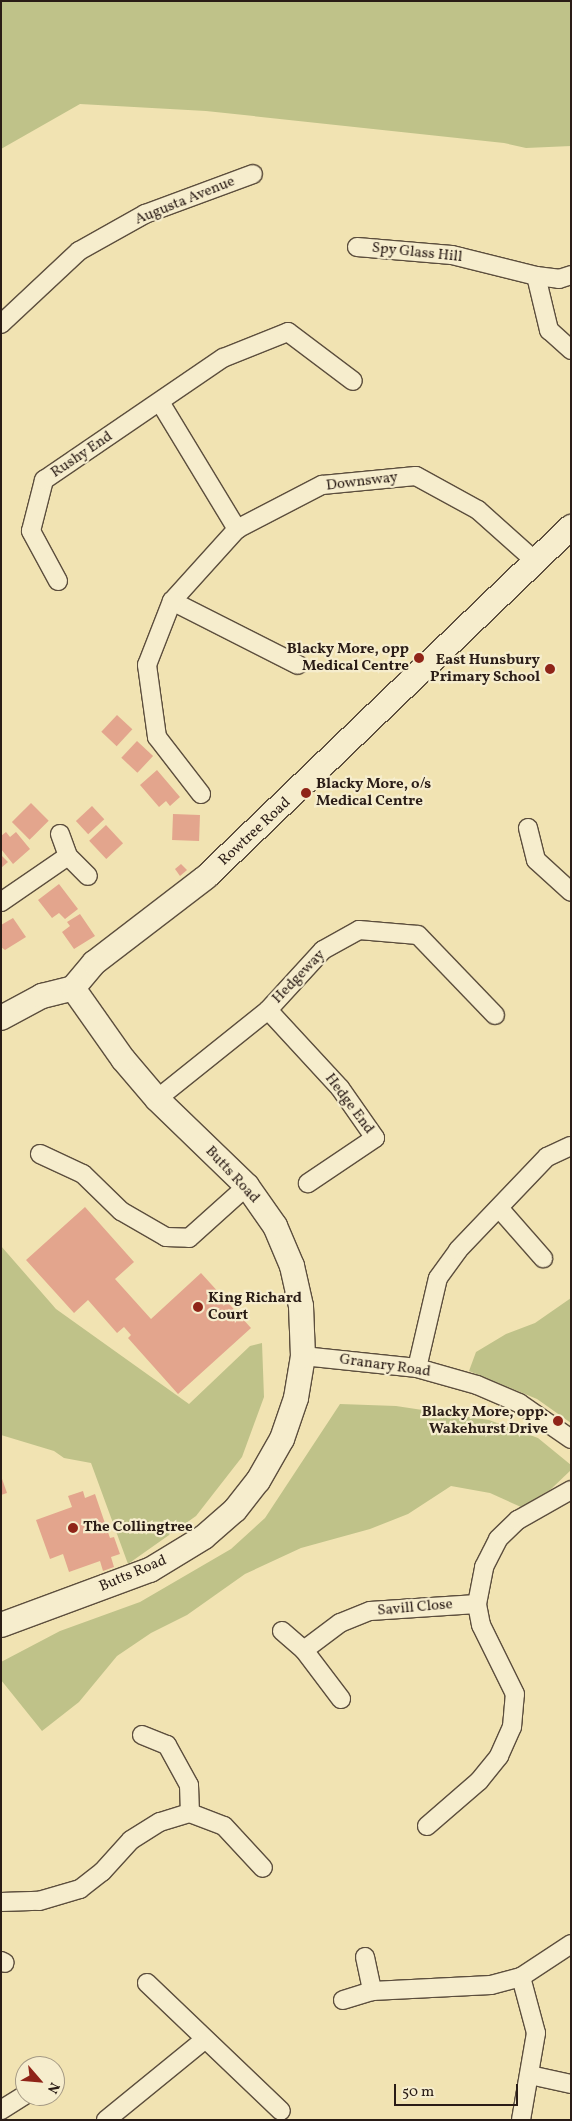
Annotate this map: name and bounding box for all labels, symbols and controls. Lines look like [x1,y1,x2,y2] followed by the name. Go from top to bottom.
[132,173,238,229] street label: Augusta Avenue
[371,239,463,267] street label: Spy Glass Hill
[48,428,116,482] street label: Rushy End
[325,469,399,495] street label: Downsway
[287,640,409,675] place label: Blacky More, opp Medical Centre
[430,651,540,686] place label: East Hunsbury Primary School
[413,652,425,664] marker: Blacky More, opp Medical Centre
[544,663,556,675] marker: East Hunsbury Primary School
[316,775,431,810] place label: Blacky More, o/s Medical Centre
[300,787,312,799] marker: Blacky More, o/s Medical Centre
[215,794,295,870] street label: Rowtree Road
[269,946,329,1008] street label: Hedgeway
[320,1070,378,1138] street label: Hedge End
[201,1143,263,1207] street label: Butts Road
[208,1289,302,1324] place label: King Richard Court
[192,1301,204,1313] marker: King Richard Court
[338,1351,432,1381] street label: Granary Road
[421,1403,548,1438] place label: Blacky More, opp. Wakehurst Drive
[552,1415,564,1427] marker: Blacky More, opp. Wakehurst Drive
[83,1519,193,1537] place label: The Collingtree
[67,1522,79,1534] marker: The Collingtree
[97,1552,169,1596] street label: Butts Road
[377,1596,453,1620] street label: Savill Close
[15,2056,65,2106] north arrow
[397,2074,521,2106] scale bar
[42,2079,64,2096] text: N
[402,2082,434,2103] text: 50 m

